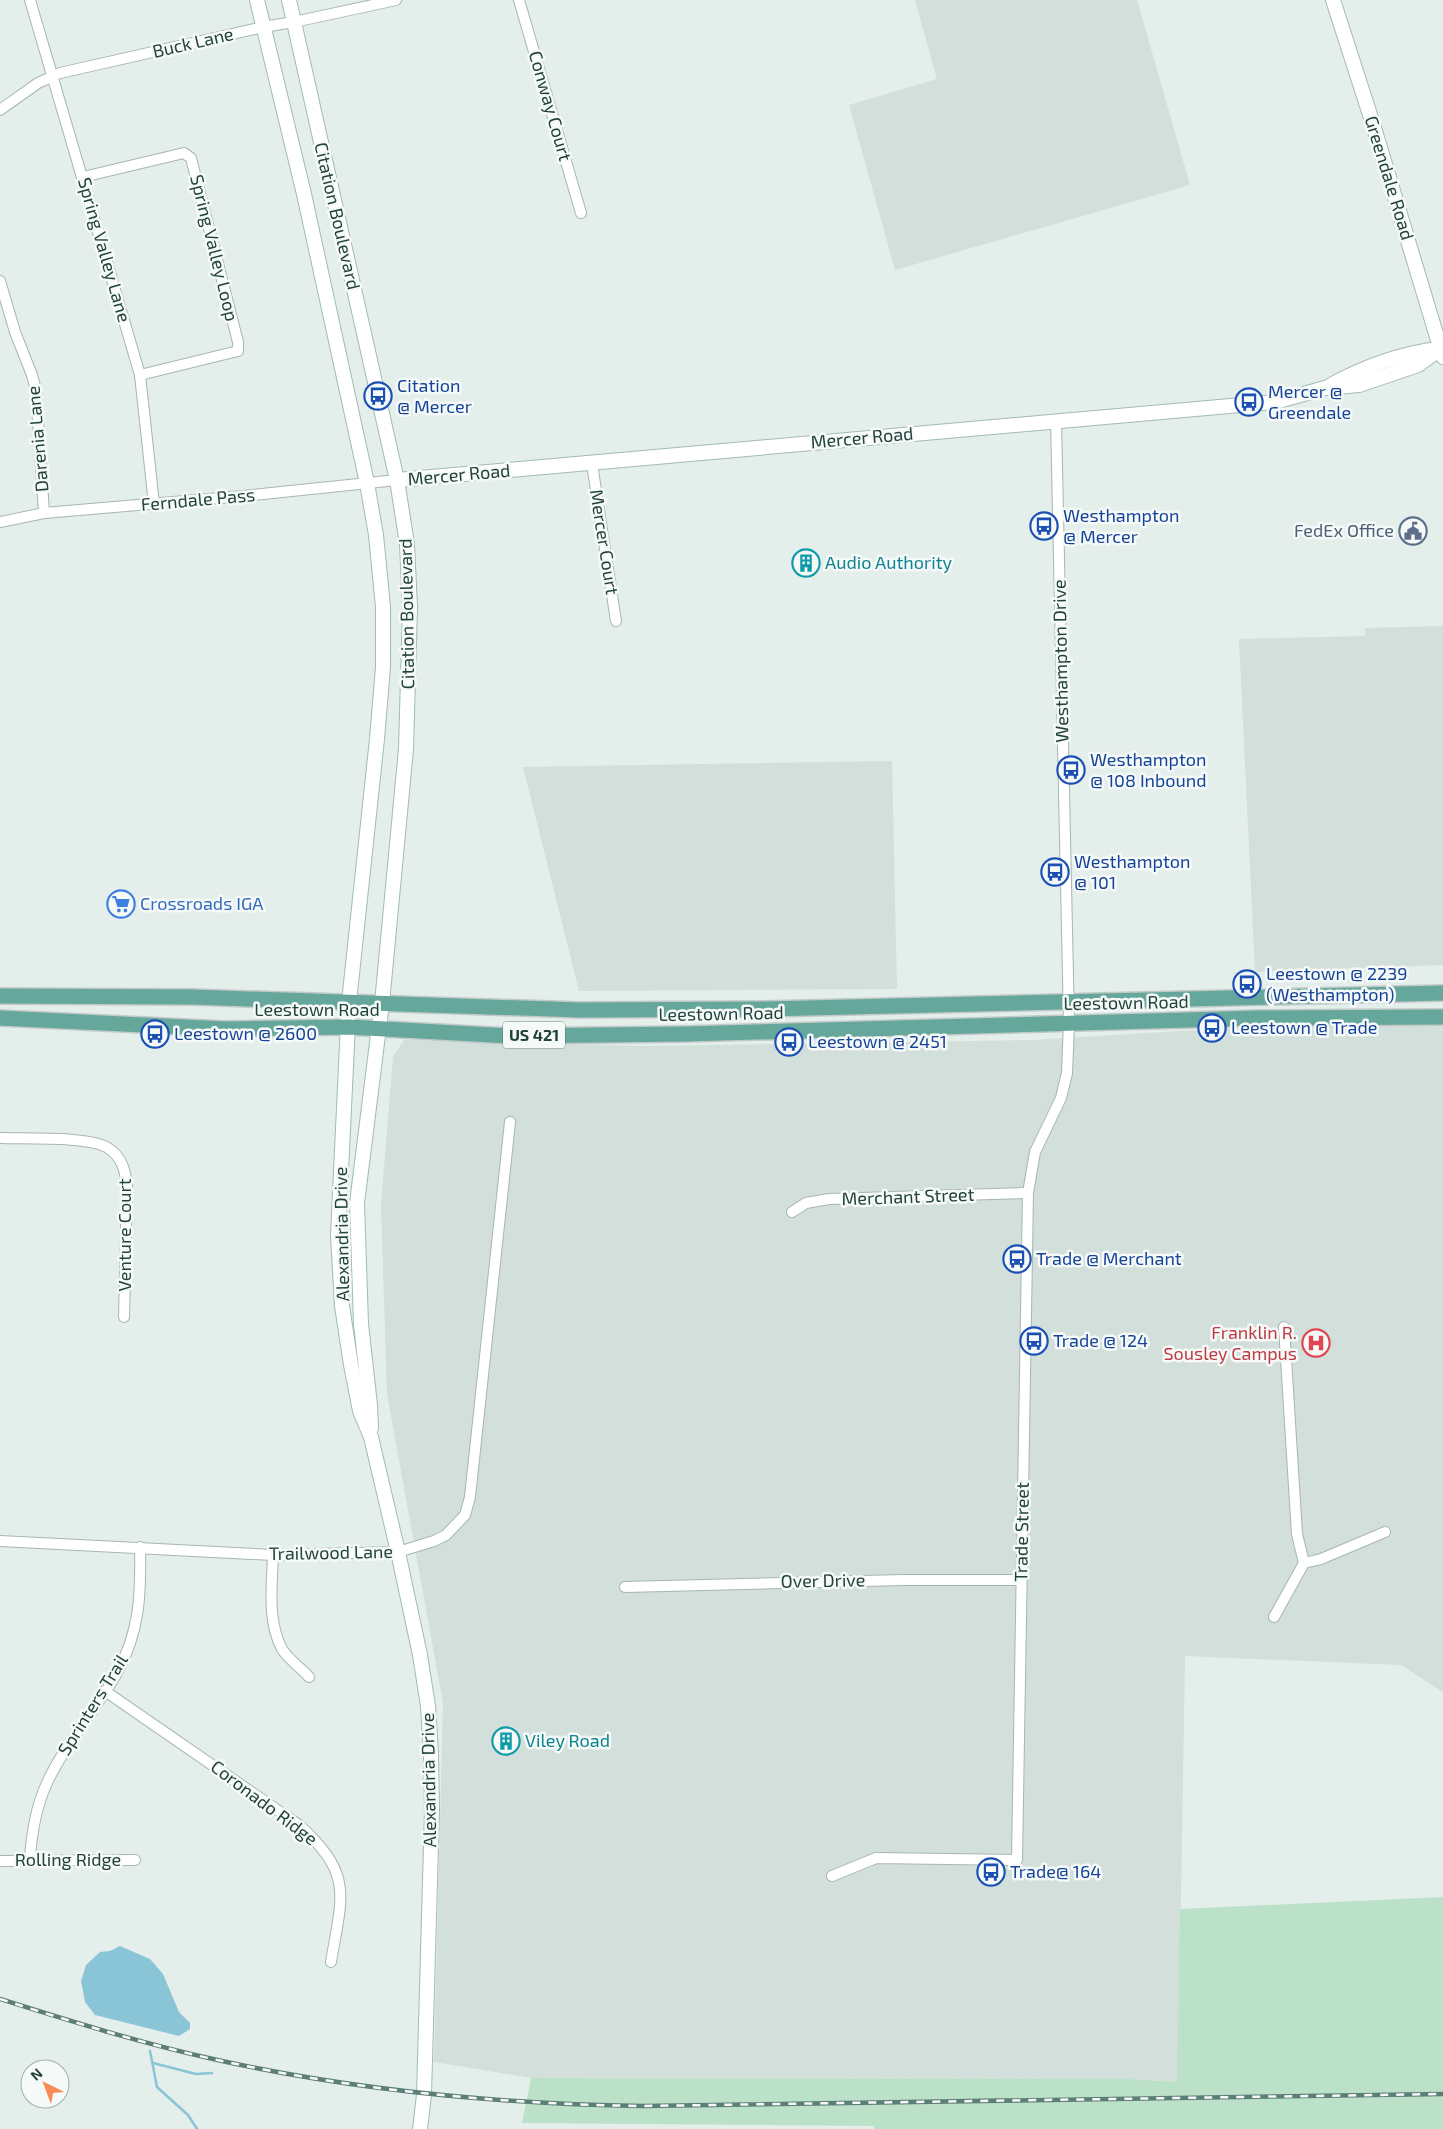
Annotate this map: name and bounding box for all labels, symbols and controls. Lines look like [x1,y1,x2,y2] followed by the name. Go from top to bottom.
[150,22,235,62] street label: Buck Lane
[525,48,577,163] street label: Conway Court
[1361,113,1419,242] street label: Greendale Road
[310,140,366,292] street label: Citation Boulevard
[186,172,244,323] street label: Spring Valley Loop
[74,175,136,325] street label: Spring Valley Lane
[397,374,472,417] place label: Citation @ Mercer
[1268,380,1351,423] place label: Mercer @ Greendale
[363,381,393,411] bus stop icon: Citation @ Mercer
[21,385,53,493] street label: Darenia Lane
[1234,387,1264,417] bus stop icon: Mercer @ Greendale
[810,422,914,452] street label: Mercer Road
[407,459,511,489] street label: Mercer Road
[140,483,256,515] street label: Ferndale Pass
[586,488,624,596] street label: Mercer Court
[1063,504,1179,547] place label: Westhampton @ Mercer
[1029,511,1059,541] bus stop icon: Westhampton @ Mercer
[1398,516,1428,546] public building icon: FedEx Office
[1294,519,1394,541] place label: FedEx Office
[394,538,418,690] street label: Citation Boulevard
[791,548,821,578] building icon: Audio Authority
[825,551,953,573] place label: Audio Authority
[1048,579,1072,743] street label: Westhampton Drive
[1090,748,1207,791] place label: Westhampton @ 108 Inbound
[1056,755,1086,785] bus stop icon: Westhampton @ 108 Inbound
[1074,850,1190,893] place label: Westhampton @ 101
[1040,857,1070,887] bus stop icon: Westhampton @ 101
[106,889,136,919] supermarket icon: Crossroads IGA
[140,892,264,914] place label: Crossroads IGA
[1266,962,1408,1005] place label: Leestown @ 2239 (Westhampton)
[1232,969,1262,999] bus stop icon: Leestown @ 2239 (Westhampton)
[1063,990,1189,1014] street label: Leestown Road
[254,998,380,1020] street label: Leestown Road
[658,1001,784,1025] street label: Leestown Road
[1197,1013,1227,1043] bus stop icon: Leestown @ Trade
[1231,1016,1377,1038] place label: Leestown @ Trade
[140,1019,170,1049] bus stop icon: Leestown @ 2600
[174,1022,317,1044] place label: Leestown @ 2600
[503,1022,565,1048] road number: US 421
[774,1027,804,1057] bus stop icon: Leestown @ 2451
[808,1030,947,1052] place label: Leestown @ 2451
[329,1166,353,1302] street label: Alexandria Drive
[113,1178,135,1292] street label: Venture Court
[841,1183,975,1209] street label: Merchant Street
[1002,1244,1032,1274] bus stop icon: Trade @ Merchant
[1036,1247,1182,1269] place label: Trade @ Merchant
[1163,1321,1297,1364] place label: Franklin R. Sousley Campus
[1019,1326,1049,1356] bus stop icon: Trade @ 124
[1301,1328,1331,1358] hospital icon: Franklin R. Sousley Campus
[1053,1329,1148,1351] place label: Trade @ 124
[1009,1482,1033,1582] street label: Trade Street
[269,1540,393,1564] street label: Trailwood Lane
[780,1568,866,1592] street label: Over Drive
[52,1649,132,1759] street label: Sprinters Trail
[416,1712,440,1848] street label: Alexandria Drive
[491,1726,521,1756] building icon: Viley Road
[525,1729,610,1751] place label: Viley Road
[207,1755,322,1850] street label: Coronado Ridge
[15,1848,121,1870] street label: Rolling Ridge
[976,1857,1006,1887] bus stop icon: Trade@ 164
[1010,1860,1101,1882] place label: Trade@ 164
[20,2059,70,2109] north arrow
[27,2064,45,2084] text: N

